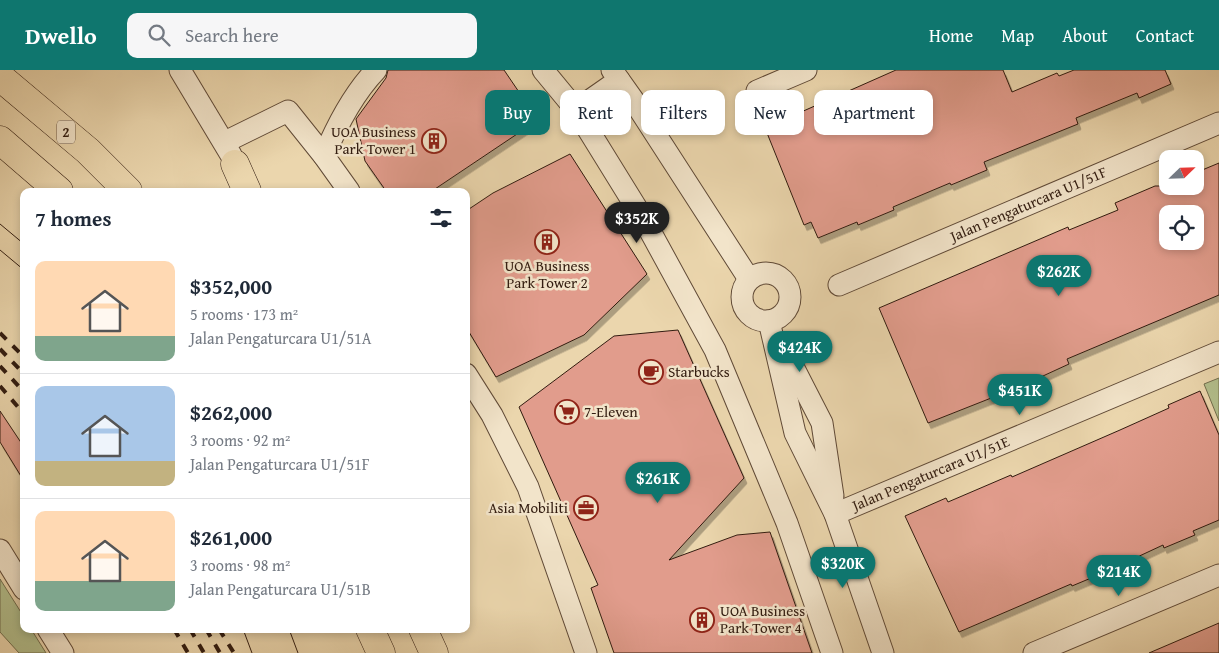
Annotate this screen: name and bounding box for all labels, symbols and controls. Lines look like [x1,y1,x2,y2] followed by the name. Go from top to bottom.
[127,13,477,58] search box
[25,18,97,53] text: Dwello
[145,21,173,49] icon: search
[185,21,279,49] text: Search here
[929,22,973,49] text: Home
[1001,22,1034,49] text: Map
[1062,22,1108,49] text: About
[1136,22,1194,49] text: Contact
[485,90,550,135] chip: Buy
[560,90,631,135] chip: Rent
[641,90,725,135] chip: Filters
[735,90,804,135] chip: New
[814,90,933,135] chip: Apartment
[57,121,75,144] road number: 2
[331,121,416,159] place label: UOA Business Park Tower 1
[421,128,447,154] building icon: UOA Business Park Tower 1
[1159,150,1204,195] north arrow
[1159,150,1204,250] map controls
[945,161,1110,247] street label: Jalan Pengaturcara U1/51F
[602,202,672,244] pin: $352K
[35,203,111,234] text: 7 homes
[427,204,455,232] icon: filters
[1159,205,1204,250] button: locate
[615,206,659,230] text: $352K
[534,229,560,255] building icon: UOA Business Park Tower 2
[1024,254,1094,297] pin: $262K
[504,255,590,293] place label: UOA Business Park Tower 2
[1037,259,1081,283] text: $262K
[190,271,272,302] text: $352,000
[75,281,135,341] icon: home
[190,302,298,326] text: 5 rooms · 173 m²
[190,326,372,350] text: Jalan Pengaturcara U1/51A
[765,330,835,373] pin: $424K
[778,335,822,359] text: $424K
[638,359,664,385] cafe icon: Starbucks
[668,361,730,382] place label: Starbucks
[985,374,1055,416] pin: $451K
[998,378,1042,402] text: $451K
[190,397,272,428] text: $262,000
[554,399,580,425] supermarket icon: 7-Eleven
[584,401,638,422] place label: 7-Eleven
[75,406,135,466] icon: home
[190,428,290,452] text: 3 rooms · 92 m²
[847,430,1013,516] street label: Jalan Pengaturcara U1/51E
[190,452,370,476] text: Jalan Pengaturcara U1/51F
[623,462,693,504] pin: $261K
[636,466,680,490] text: $261K
[573,495,599,521] office icon: Asia Mobiliti
[488,497,568,518] place label: Asia Mobiliti
[190,522,272,553] text: $261,000
[75,531,135,591] icon: home
[808,546,878,589] pin: $320K
[821,551,865,575] text: $320K
[190,553,290,577] text: 3 rooms · 98 m²
[1084,554,1154,597] pin: $214K
[1097,559,1141,583] text: $214K
[190,577,371,601] text: Jalan Pengaturcara U1/51B
[720,600,805,638] place label: UOA Business Park Tower 4
[689,607,715,633] building icon: UOA Business Park Tower 4

